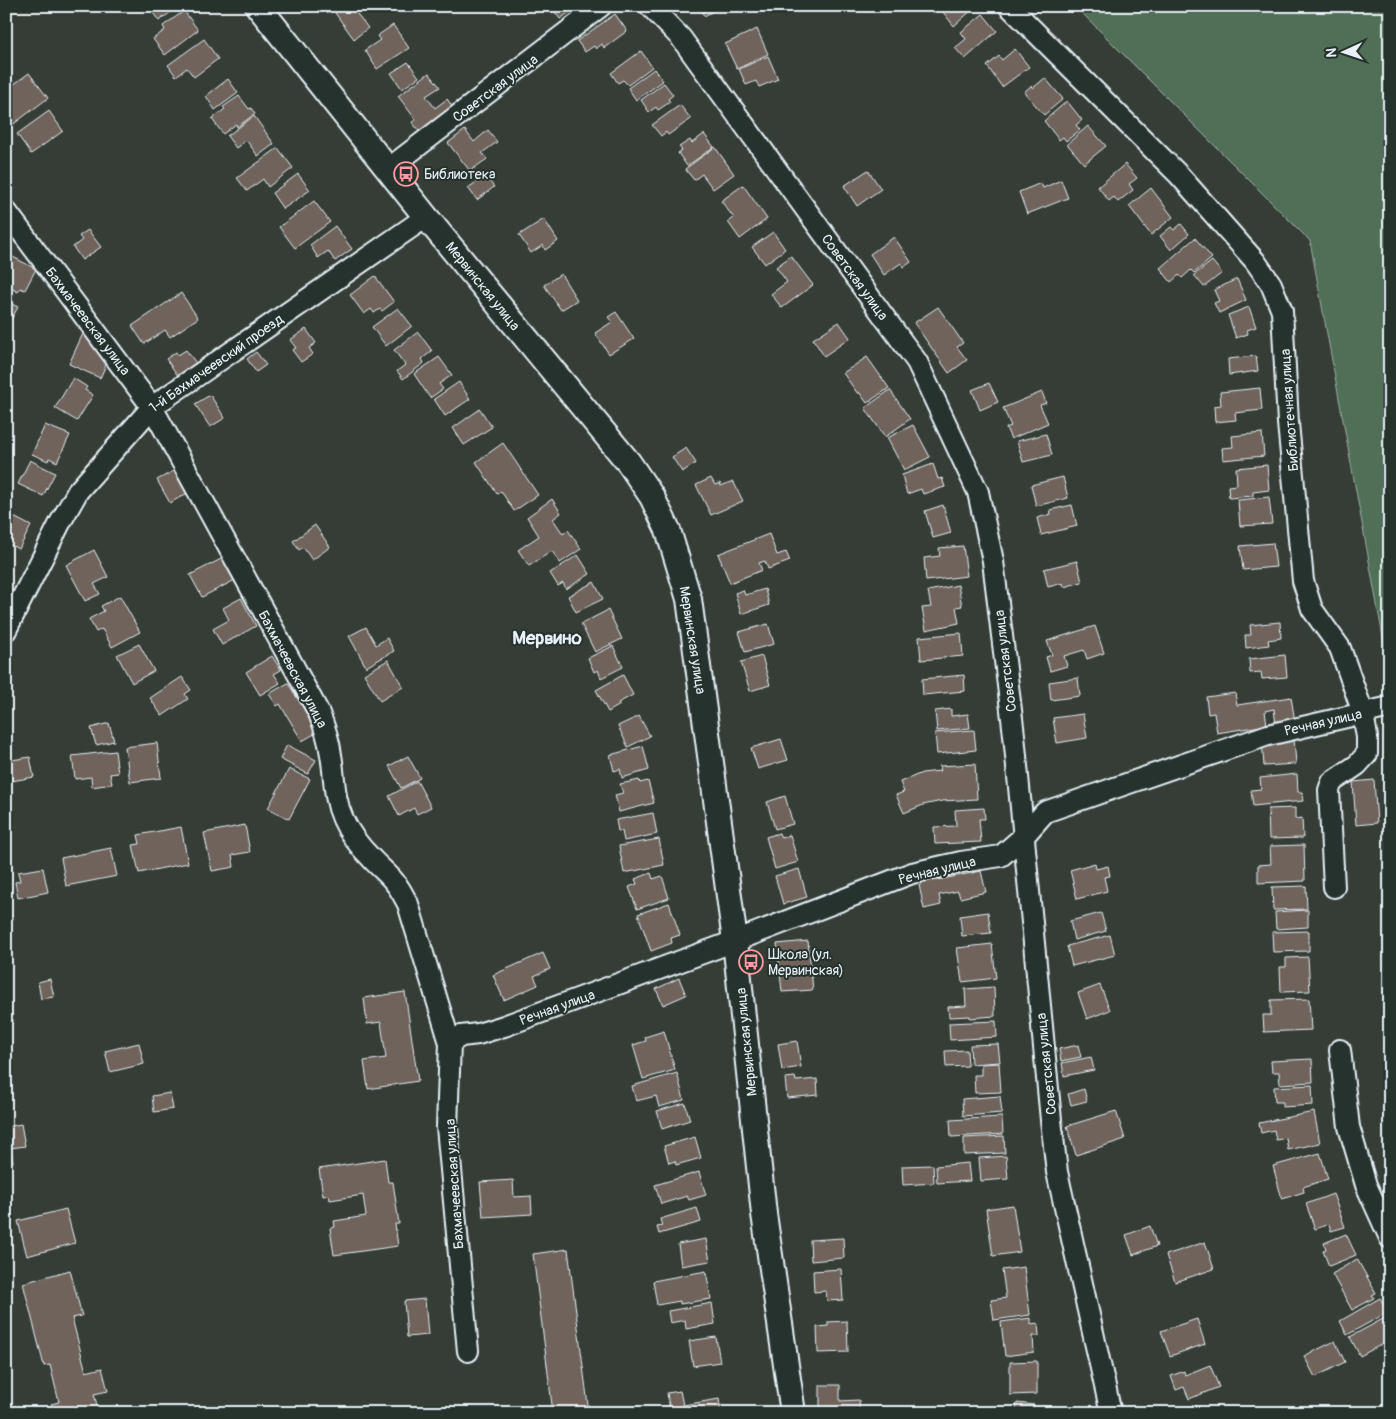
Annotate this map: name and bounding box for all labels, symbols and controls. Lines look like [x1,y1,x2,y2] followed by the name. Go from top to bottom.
[1318,28,1368,78] north arrow
[1323,47,1340,58] text: N
[449,51,541,126] street label: Советская улица
[393,161,419,187] bus stop icon: Библиотека
[424,166,495,183] place label: Библиотека
[818,231,892,324] street label: Советская улица
[442,239,524,334] street label: Мервинская улица
[41,264,134,379] street label: Бахмачеевская улица
[146,310,287,416] street label: 1-й Бахмачеевский проезд
[1277,348,1302,472] street label: Библиотечная улица
[676,585,709,695] street label: Мервинская улица
[254,608,331,731] street label: Бахмачеевская улица
[991,609,1020,713] street label: Советская улица
[512,626,583,650] district label: Мервино
[1283,705,1363,740] street label: Речная улица
[897,853,977,888] street label: Речная улица
[768,946,844,979] place label: Школа (ул. Мервинская)
[738,949,764,975] bus stop icon: Школа (ул. Мервинская)
[517,986,597,1029] street label: Речная улица
[732,987,761,1097] street label: Мервинская улица
[1033,1012,1060,1116] street label: Советская улица
[441,1118,468,1250] street label: Бахмачеевская улица

